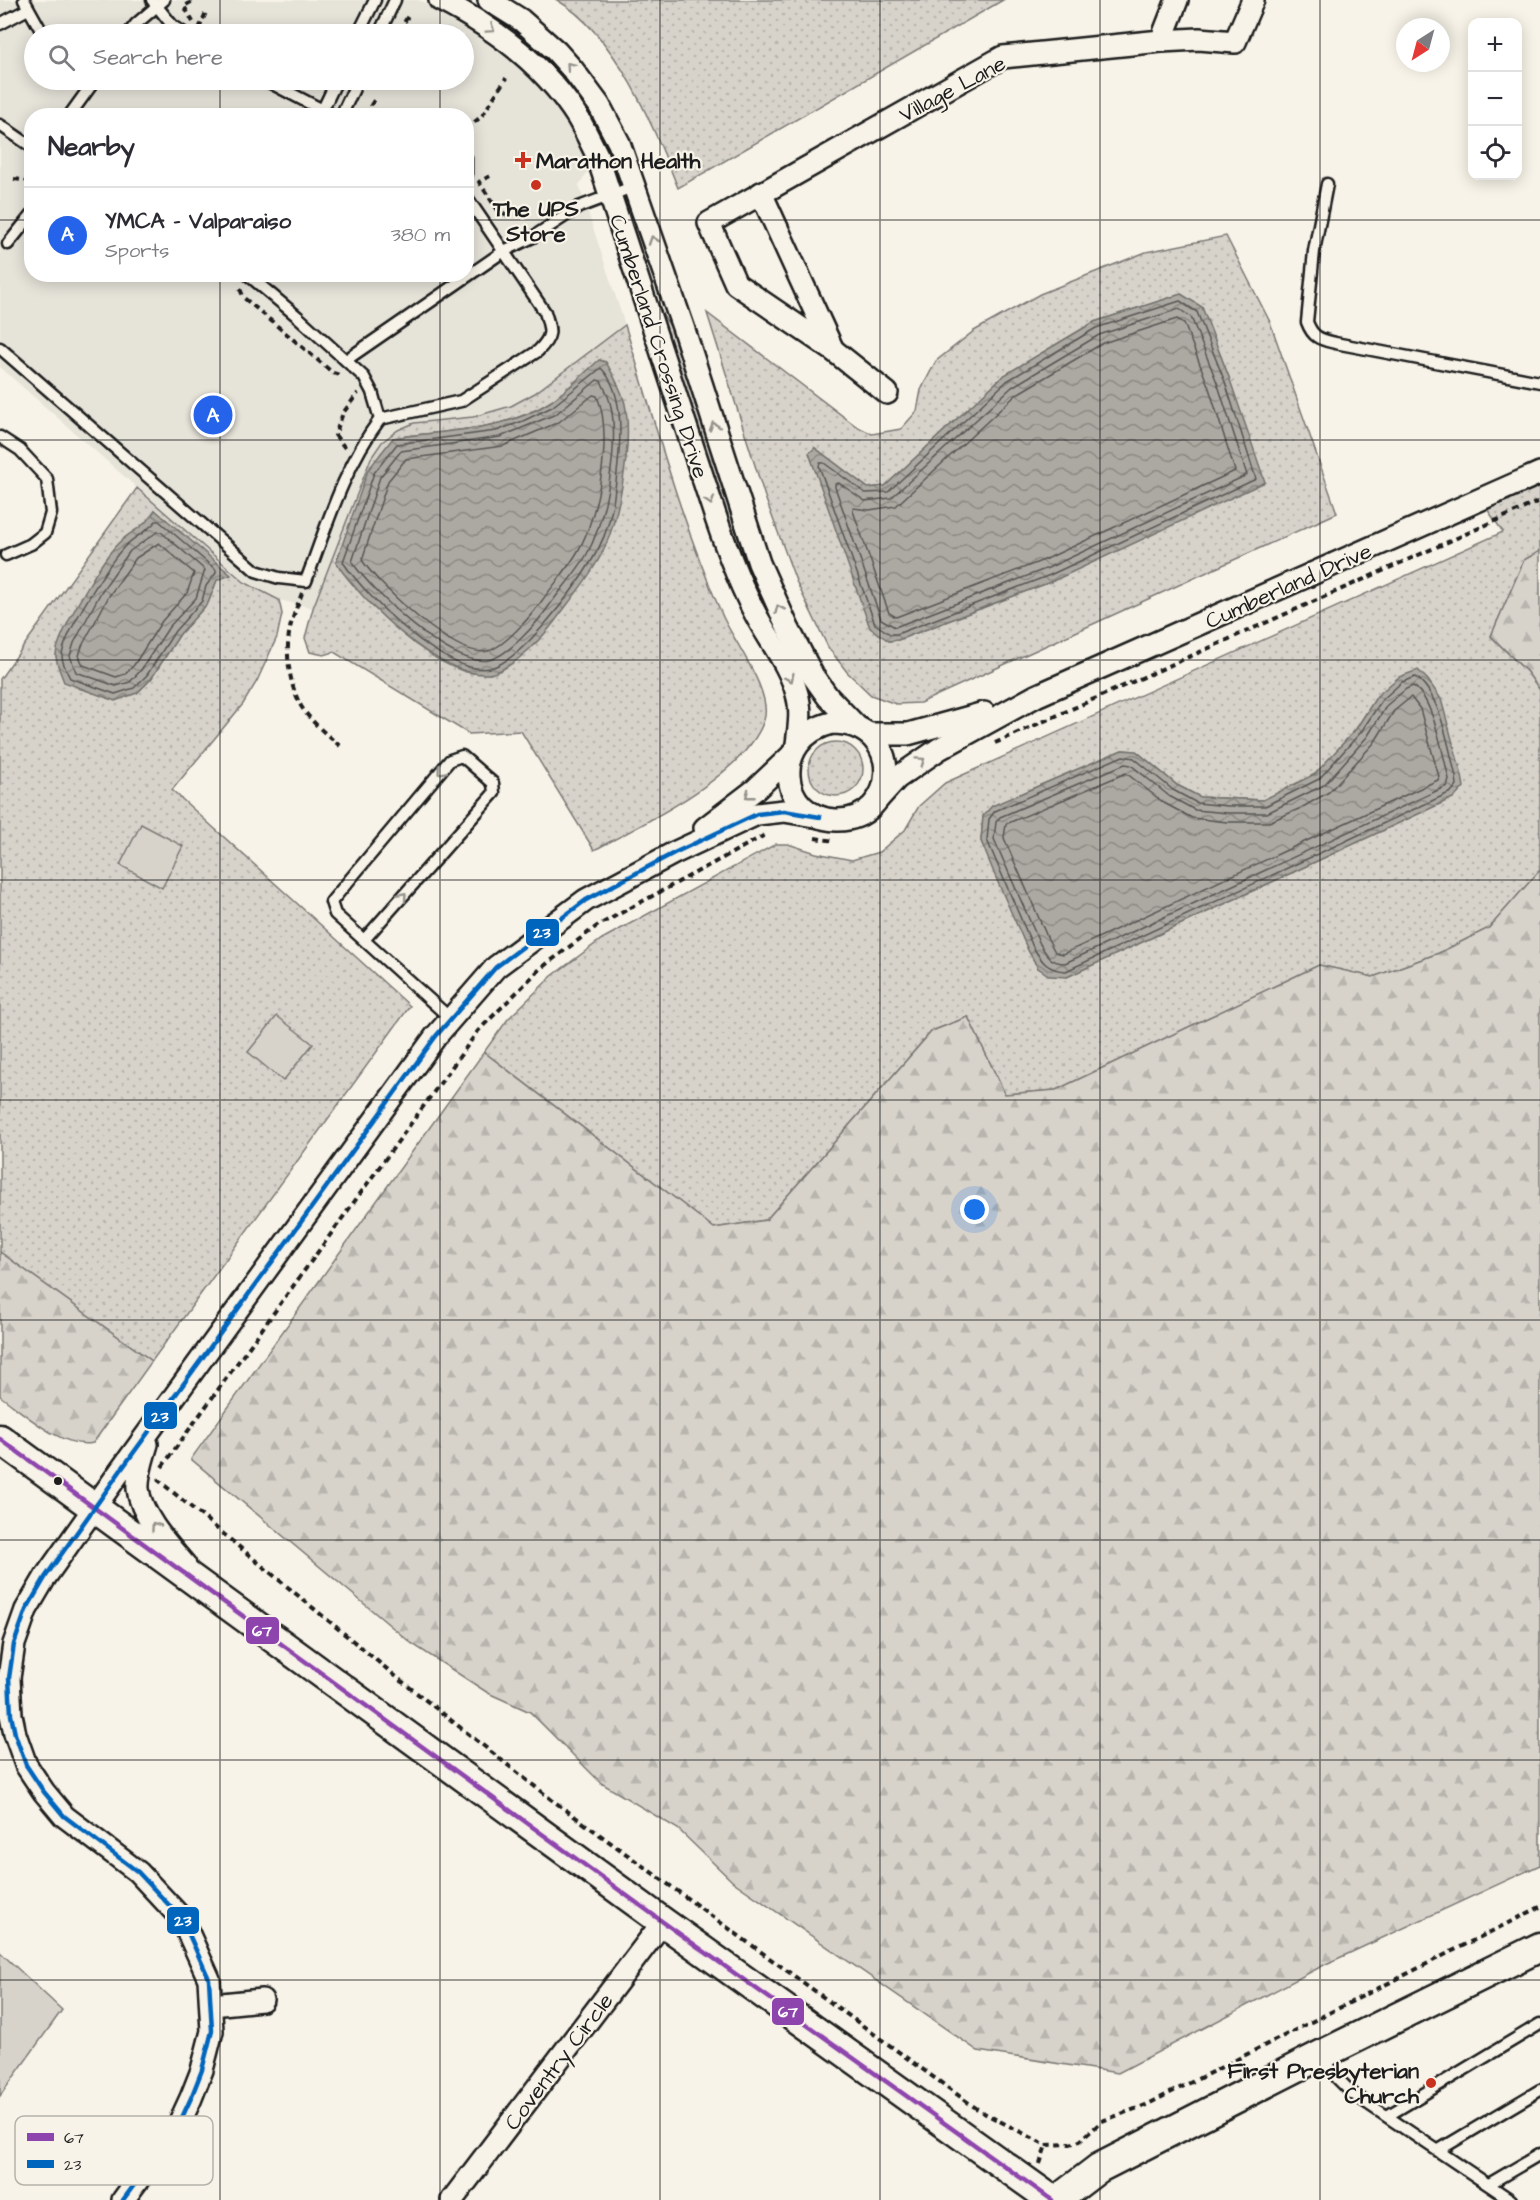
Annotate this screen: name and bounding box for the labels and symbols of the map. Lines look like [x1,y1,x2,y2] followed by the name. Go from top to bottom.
[1396,18,1450,72] north arrow
[484,22,495,33] one-way arrow
[894,48,1012,131] street label: Village Lane
[566,62,577,73] one-way arrow
[536,146,701,177] place label: Marathon Health
[514,151,532,169] marker: Marathon Health
[529,178,543,192] marker: The UPS Store
[492,194,579,250] place label: The UPS Store
[600,211,716,483] street label: Cumberland Crossing Drive
[648,235,660,246] one-way arrow
[194,392,232,438] pin: A
[709,421,721,431] one-way arrow
[703,495,715,506] one-way arrow
[1201,536,1377,637] street label: Cumberland Drive
[774,604,786,615] one-way arrow
[783,672,795,683] one-way arrow
[914,757,925,768] one-way arrow
[437,764,448,775] one-way arrow
[745,787,756,798] one-way arrow
[396,893,407,903] one-way arrow
[525,918,560,947] line badge: 23
[532,922,552,944] text: 23
[960,1195,989,1224] your location
[143,1401,178,1430] line badge: 23
[150,1406,170,1428] text: 23
[52,1475,64,1487] unlabelled marker
[151,1522,162,1533] one-way arrow
[245,1616,280,1645] line badge: 67
[252,1620,272,1642] text: 67
[166,1906,200,1935] line badge: 23
[173,1910,193,1932] text: 23
[497,1987,622,2138] street label: Coventry Circle
[771,1997,805,2026] line badge: 67
[778,2001,798,2023] text: 67
[1228,2056,1420,2112] place label: First Presbyterian Church
[1424,2076,1438,2090] marker: First Presbyterian Church
[15,2116,213,2185] legend
[64,2127,84,2149] text: 67
[64,2154,81,2176] text: 23

